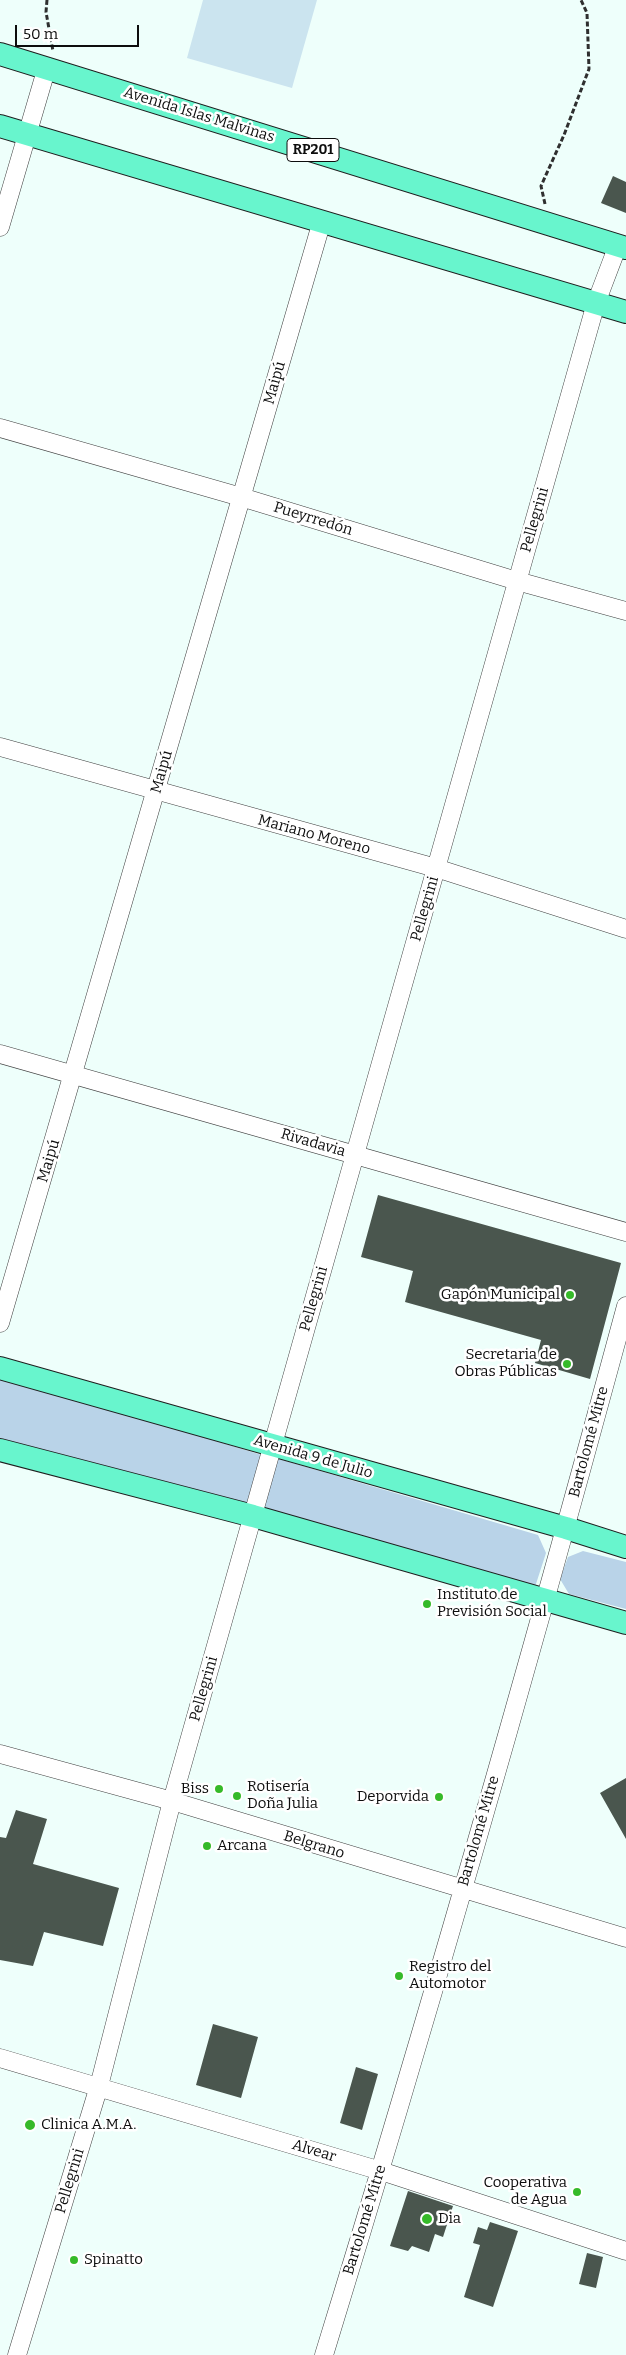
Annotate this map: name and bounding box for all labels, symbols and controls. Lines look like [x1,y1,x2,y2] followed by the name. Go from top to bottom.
[18,15,141,47] scale bar
[23,25,58,43] text: 50 m
[121,83,277,147] street label: Avenida Islas Malvinas
[287,138,339,162] road number: RP201
[260,359,290,407] street label: Maipú
[517,485,553,555] street label: Pellegrini
[271,498,355,540] street label: Pueyrredón
[147,748,177,796] street label: Maipú
[256,811,372,859] street label: Mariano Moreno
[407,874,443,944] street label: Pellegrini
[279,1125,347,1161] street label: Rivadavia
[34,1137,64,1185] street label: Maipú
[296,1264,332,1334] street label: Pellegrini
[441,1286,560,1304] place label: Gapón Municipal
[564,1289,576,1301] marker: Gapón Municipal
[454,1346,557,1381] place label: Secretaria de Obras Públicas
[561,1358,573,1370] marker: Secretaria de Obras Públicas
[566,1384,612,1500] street label: Bartolomé Mitre
[251,1431,375,1483] street label: Avenida 9 de Julio
[437,1586,547,1621] place label: Instituto de Previsión Social
[421,1598,433,1610] marker: Instituto de Previsión Social
[186,1654,222,1724] street label: Pellegrini
[455,1774,503,1888] street label: Bartolomé Mitre
[247,1778,318,1813] place label: Rotisería Doña Julia
[181,1780,209,1798] place label: Biss
[213,1783,225,1795] marker: Biss
[357,1788,429,1806] place label: Deporvida
[231,1790,243,1802] marker: Rotisería Doña Julia
[433,1791,445,1803] marker: Deporvida
[281,1827,347,1863] street label: Belgrano
[217,1837,267,1855] place label: Arcana
[201,1840,213,1852] marker: Arcana
[409,1958,491,1993] place label: Registro del Automotor
[393,1970,405,1982] marker: Registro del Automotor
[41,2116,136,2134] place label: Clinica A.M.A.
[23,2118,37,2132] marker: Clinica A.M.A.
[290,2136,338,2166] street label: Alvear
[52,2146,88,2216] street label: Pellegrini
[340,2163,390,2277] street label: Bartolomé Mitre
[484,2174,567,2209] place label: Cooperativa de Agua
[571,2186,583,2198] marker: Cooperativa de Agua
[438,2210,461,2228] place label: Dia
[420,2212,434,2226] marker: Dia
[84,2251,143,2269] place label: Spinatto
[68,2254,80,2266] marker: Spinatto

